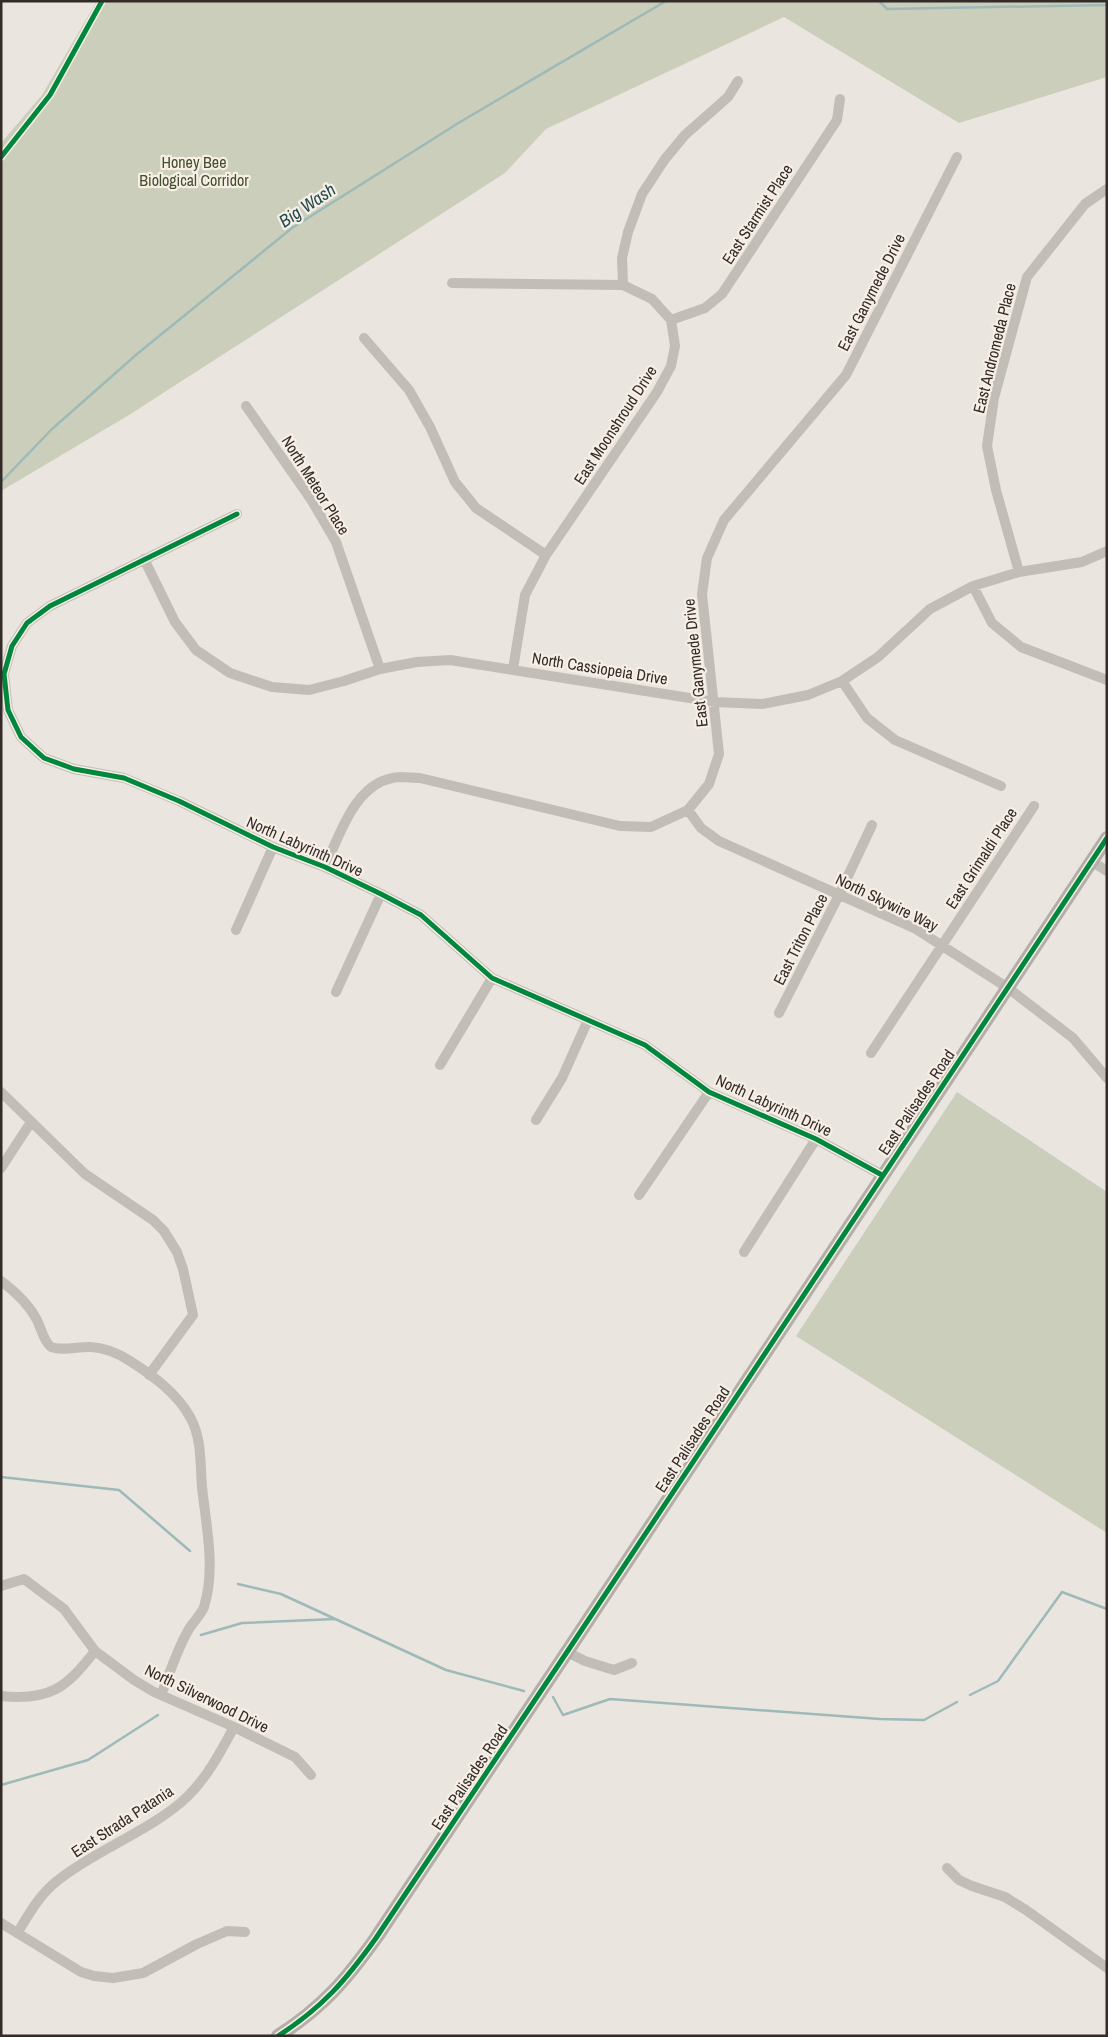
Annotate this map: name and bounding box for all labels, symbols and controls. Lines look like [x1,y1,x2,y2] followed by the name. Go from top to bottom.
[139,151,249,191] park label: Honey Bee Biological Corridor
[716,160,798,268] street label: East Starmist Place
[274,177,340,233] water label: Big Wash
[832,230,910,354] street label: East Ganymede Drive
[967,281,1021,415] street label: East Andromeda Place
[568,361,662,489] street label: East Moonshroud Drive
[277,431,355,539] street label: North Meteor Place
[677,598,713,728] street label: East Ganymede Drive
[531,646,669,690] street label: North Cassiopeia Drive
[940,803,1022,913] street label: East Grimaldi Place
[243,810,367,882] street label: North Labyrinth Drive
[832,868,942,937] street label: North Skywire Way
[768,889,832,989] street label: East Triton Place
[873,1045,959,1159] street label: East Palisades Road
[713,1069,835,1141] street label: North Labyrinth Drive
[649,1382,735,1496] street label: East Palisades Road
[141,1658,273,1738] street label: North Silverwood Drive
[426,1720,512,1834] street label: East Palisades Road
[67,1779,178,1862] street label: East Strada Patania

